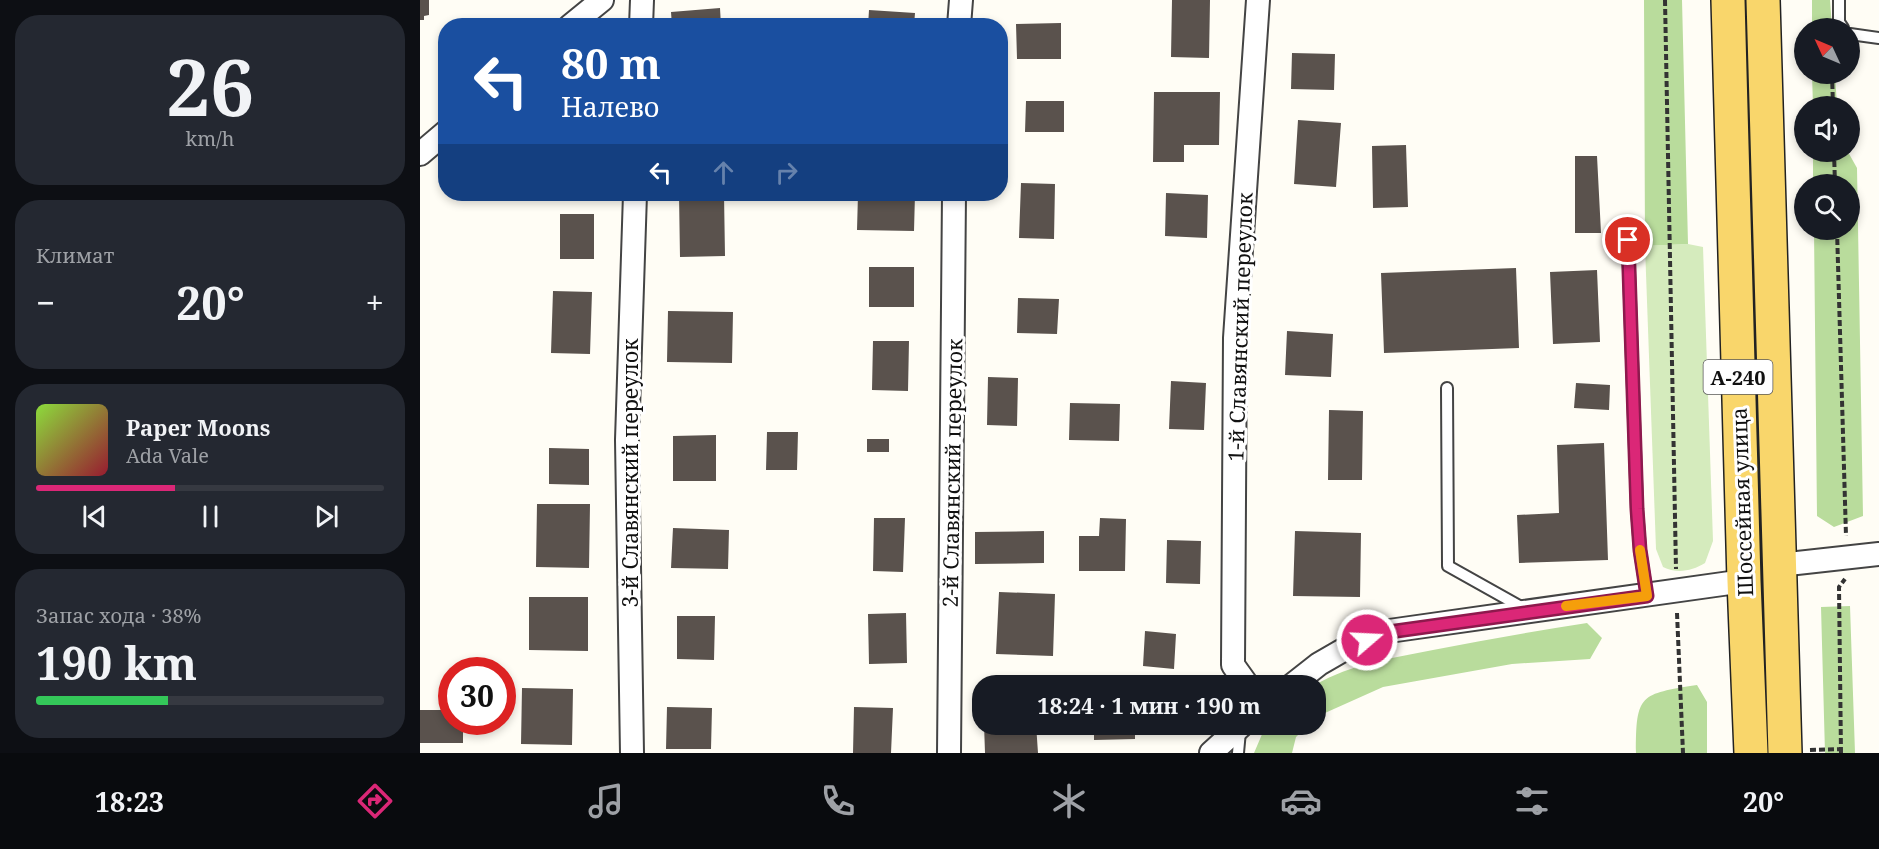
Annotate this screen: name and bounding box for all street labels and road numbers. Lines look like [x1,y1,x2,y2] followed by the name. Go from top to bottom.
[1221,192,1259,462] street label: 1-й Славянский переулок
[616,338,644,607] street label: 3-й Славянский переулок
[936,338,968,608] street label: 2-й Славянский переулок
[1704,360,1772,394] road number: А-240
[1725,407,1759,597] street label: Шоссейная улица

